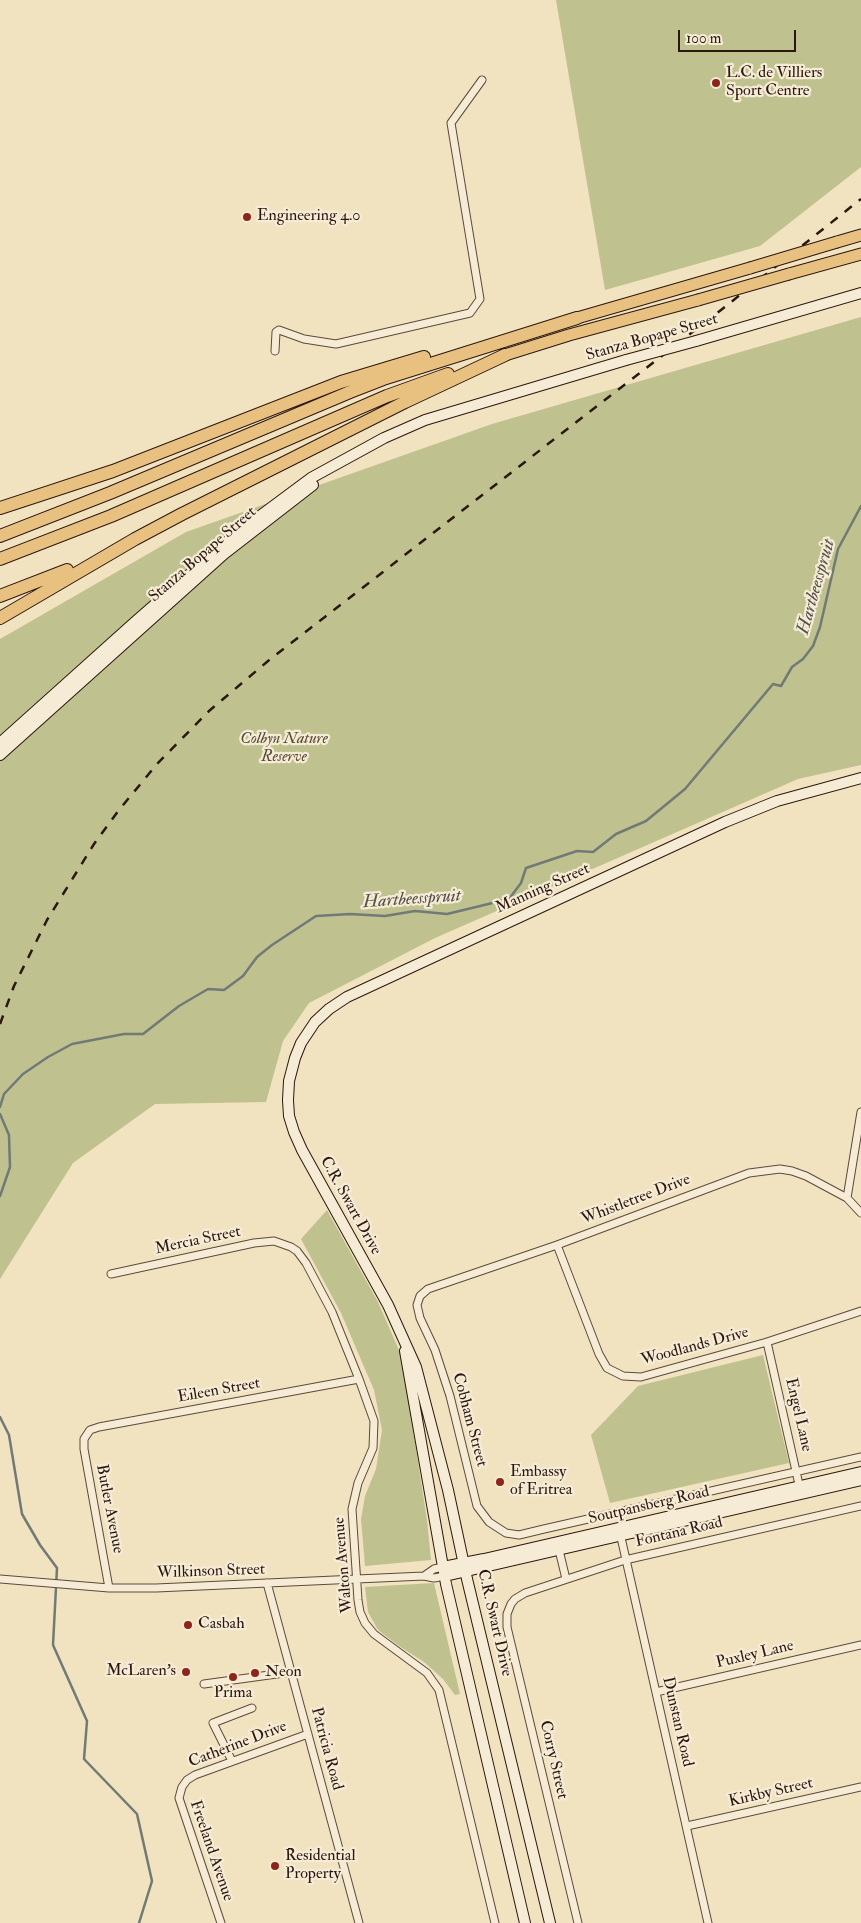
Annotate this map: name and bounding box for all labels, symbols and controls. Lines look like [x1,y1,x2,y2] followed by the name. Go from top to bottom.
[681,20,798,52] scale bar
[686,29,721,48] text: 100 m
[726,64,822,102] place label: L.C. de Villiers Sport Centre
[710,77,722,89] marker: L.C. de Villiers Sport Centre
[257,207,361,227] place label: Engineering 4.0
[241,211,253,223] marker: Engineering 4.0
[584,310,720,366] street label: Stanza Bopape Street
[145,503,261,607] street label: Stanza Bopape Street
[793,537,841,637] water label: Hartbeesspruit
[240,730,328,768] park label: Colbyn Nature Reserve
[493,860,593,918] street label: Manning Street
[362,886,462,914] water label: Hartbeesspruit
[315,1154,385,1258] street label: C.R. Swart Drive
[579,1170,693,1230] street label: Whistletree Drive
[153,1223,243,1259] street label: Mercia Street
[639,1323,751,1371] street label: Woodlands Drive
[447,1371,491,1469] street label: Cobham Street
[176,1374,262,1408] street label: Eileen Street
[780,1376,816,1454] street label: Engel Lane
[91,1463,127,1555] street label: Butler Avenue
[510,1463,572,1501] place label: Embassy of Eritrea
[494,1476,506,1488] marker: Embassy of Eritrea
[587,1483,711,1529] street label: Soutpansberg Road
[634,1514,724,1552] street label: Fontana Road
[330,1516,358,1614] street label: Walton Avenue
[157,1561,265,1583] street label: Wilkinson Street
[472,1568,516,1678] street label: C.R. Swart Drive
[198,1615,245,1635] place label: Casbah
[182,1619,194,1631] marker: Casbah
[714,1637,796,1673] street label: Puxley Lane
[106,1662,176,1682] place label: McLaren's
[265,1663,302,1683] place label: Neon
[180,1666,192,1678] marker: McLaren's
[249,1667,261,1679] marker: Neon
[227,1671,239,1683] marker: Prima
[657,1675,697,1769] street label: Dunstan Road
[214,1684,252,1704] place label: Prima
[306,1705,346,1793] street label: Patricia Road
[186,1717,290,1773] street label: Catherine Drive
[535,1719,571,1801] street label: Corry Street
[727,1774,815,1812] street label: Kirkby Street
[185,1798,237,1904] street label: Freeland Avenue
[285,1847,356,1885] place label: Residential Property
[269,1860,281,1872] marker: Residential Property

